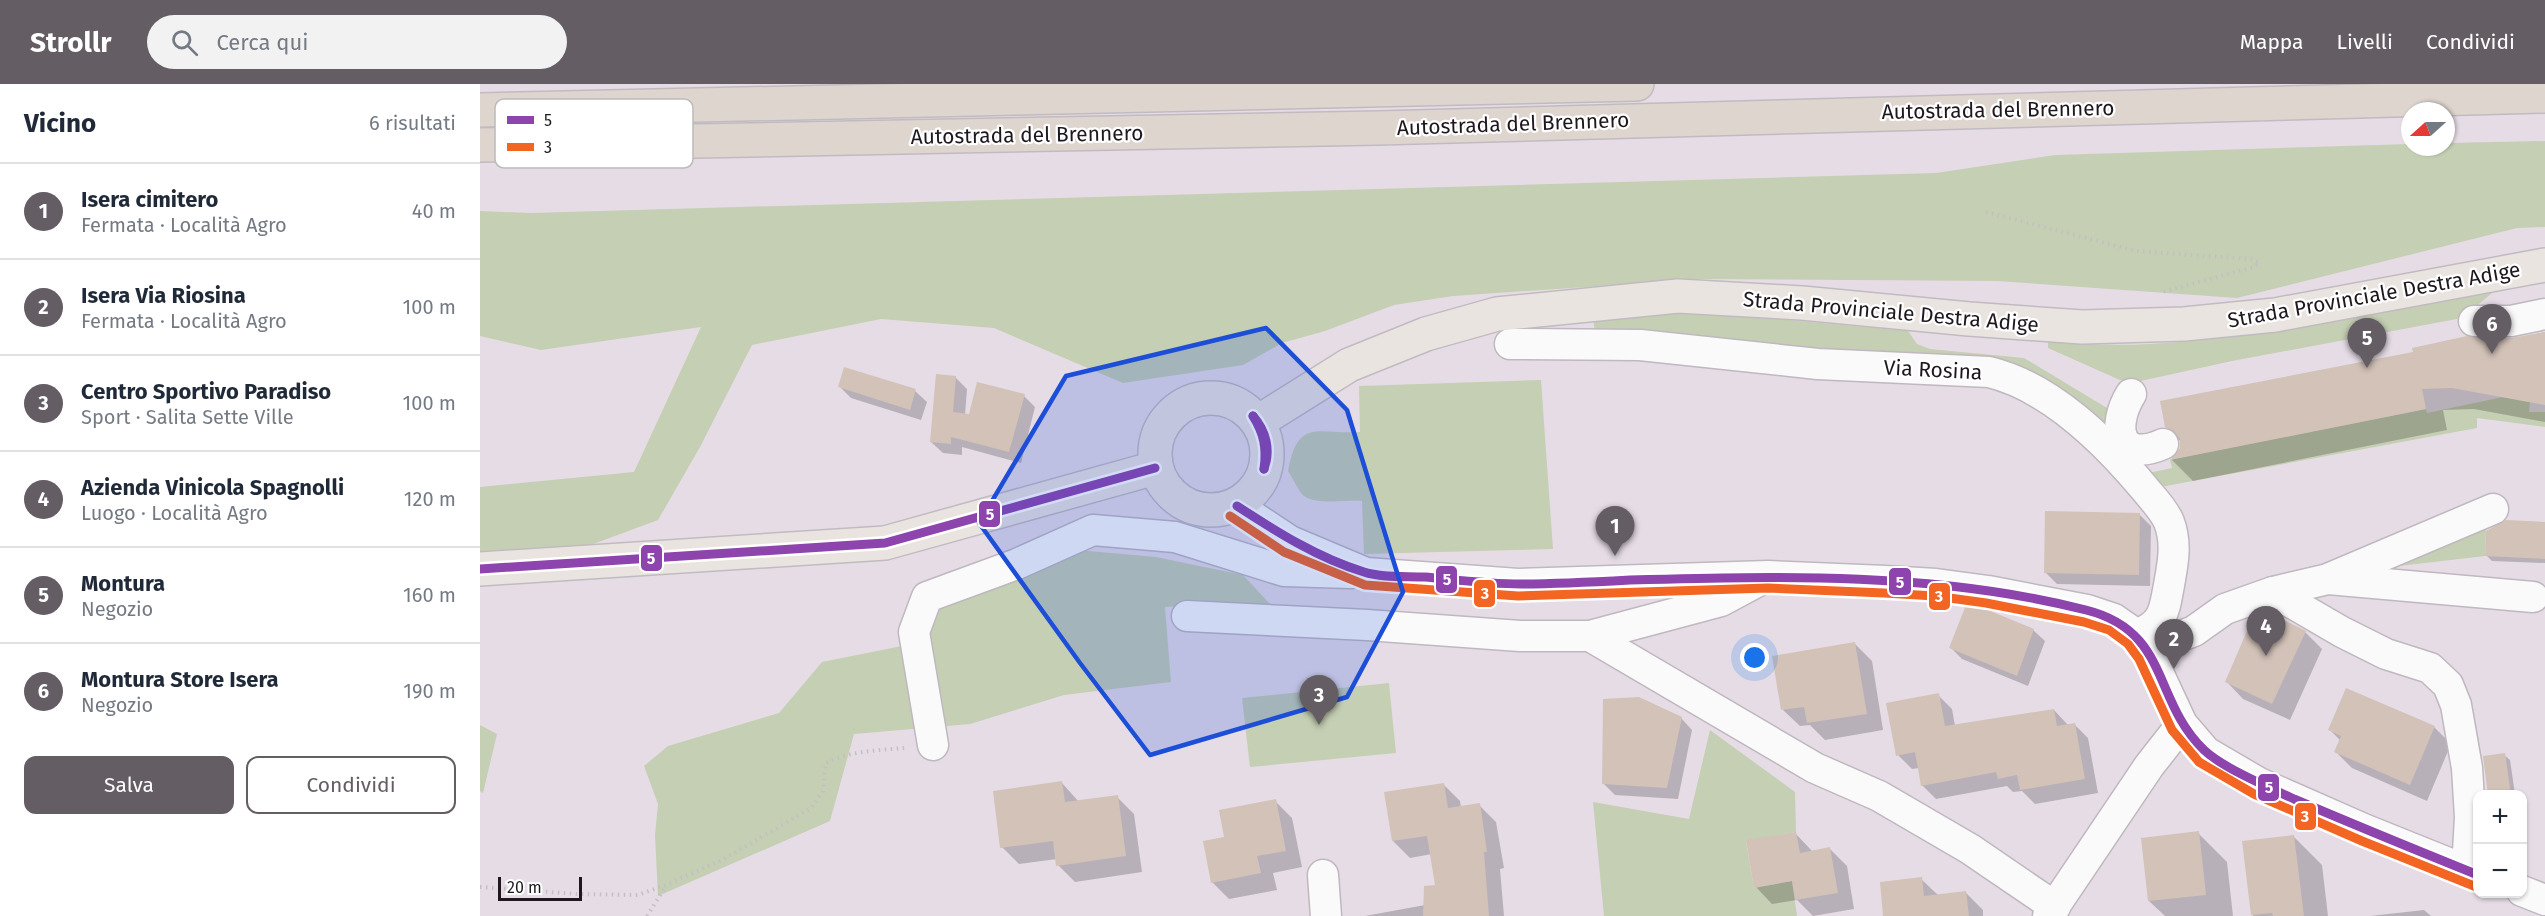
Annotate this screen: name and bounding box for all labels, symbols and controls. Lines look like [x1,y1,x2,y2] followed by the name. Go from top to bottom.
[147,15,567,69] search box
[30,26,111,59] text: Strollr
[168,26,201,59] icon: search
[216,29,308,56] text: Cerca qui
[2240,29,2304,55] text: Mappa
[2337,29,2393,55] text: Livelli
[2426,29,2515,55] text: Condividi
[1881,95,2115,125] street label: Autostrada del Brennero
[495,99,693,168] legend
[2401,102,2455,156] north arrow
[1396,107,1630,141] street label: Autostrada del Brennero
[24,108,96,139] text: Vicino
[369,111,456,135] text: 6 risultati
[544,111,552,130] text: 5
[910,120,1144,150] street label: Autostrada del Brennero
[544,138,552,157] text: 3
[81,186,218,213] text: Isera cimitero
[39,199,48,223] text: 1
[412,199,456,223] text: 40 m
[81,213,287,237] text: Fermata · Località Agro
[2226,256,2522,334] street label: Strada Provinciale Destra Adige
[81,282,246,309] text: Isera Via Riosina
[1742,286,2040,338] street label: Strada Provinciale Destra Adige
[38,295,49,319] text: 2
[403,295,456,319] text: 100 m
[2472,304,2512,354] pin: 6
[81,309,287,333] text: Fermata · Località Agro
[2348,318,2386,368] pin: 5
[1883,354,1983,386] street label: Via Rosina
[81,378,331,405] text: Centro Sportivo Paradiso
[38,391,49,415] text: 3
[403,391,456,415] text: 100 m
[81,405,294,429] text: Sport · Salita Sette Ville
[81,474,344,501] text: Azienda Vinicola Spagnolli
[38,487,49,511] text: 4
[404,487,456,511] text: 120 m
[978,500,1001,528] line badge: 5
[81,501,268,525] text: Luogo · Località Agro
[986,505,995,524] text: 5
[1596,506,1634,556] pin: 1
[640,544,663,572] line badge: 5
[647,549,656,568] text: 5
[1435,565,1458,594] line badge: 5
[1888,567,1912,596] line badge: 5
[81,570,165,597] text: Montura
[1443,570,1452,589] text: 5
[1896,573,1905,592] text: 5
[1473,579,1496,608] line badge: 3
[1928,582,1951,611] line badge: 3
[38,583,49,607] text: 5
[403,583,456,607] text: 160 m
[1480,584,1489,603] text: 3
[1934,587,1943,606] text: 3
[81,597,153,621] text: Negozio
[2246,606,2286,656] pin: 4
[2154,620,2194,669] pin: 2
[1740,643,1769,672] your location
[81,666,279,693] text: Montura Store Isera
[1300,676,1338,725] pin: 3
[38,679,49,703] text: 6
[403,679,456,703] text: 190 m
[81,693,153,717] text: Negozio
[24,756,234,814] button: Salva
[246,756,456,814] button: Condividi
[2257,773,2280,802] line badge: 5
[2265,778,2274,797] text: 5
[2473,790,2527,898] map controls
[2473,790,2527,844] button: +
[2294,802,2317,831] line badge: 3
[2300,807,2309,826] text: 3
[2473,844,2527,898] button: −
[498,874,582,902] scale bar
[507,878,542,897] text: 20 m

